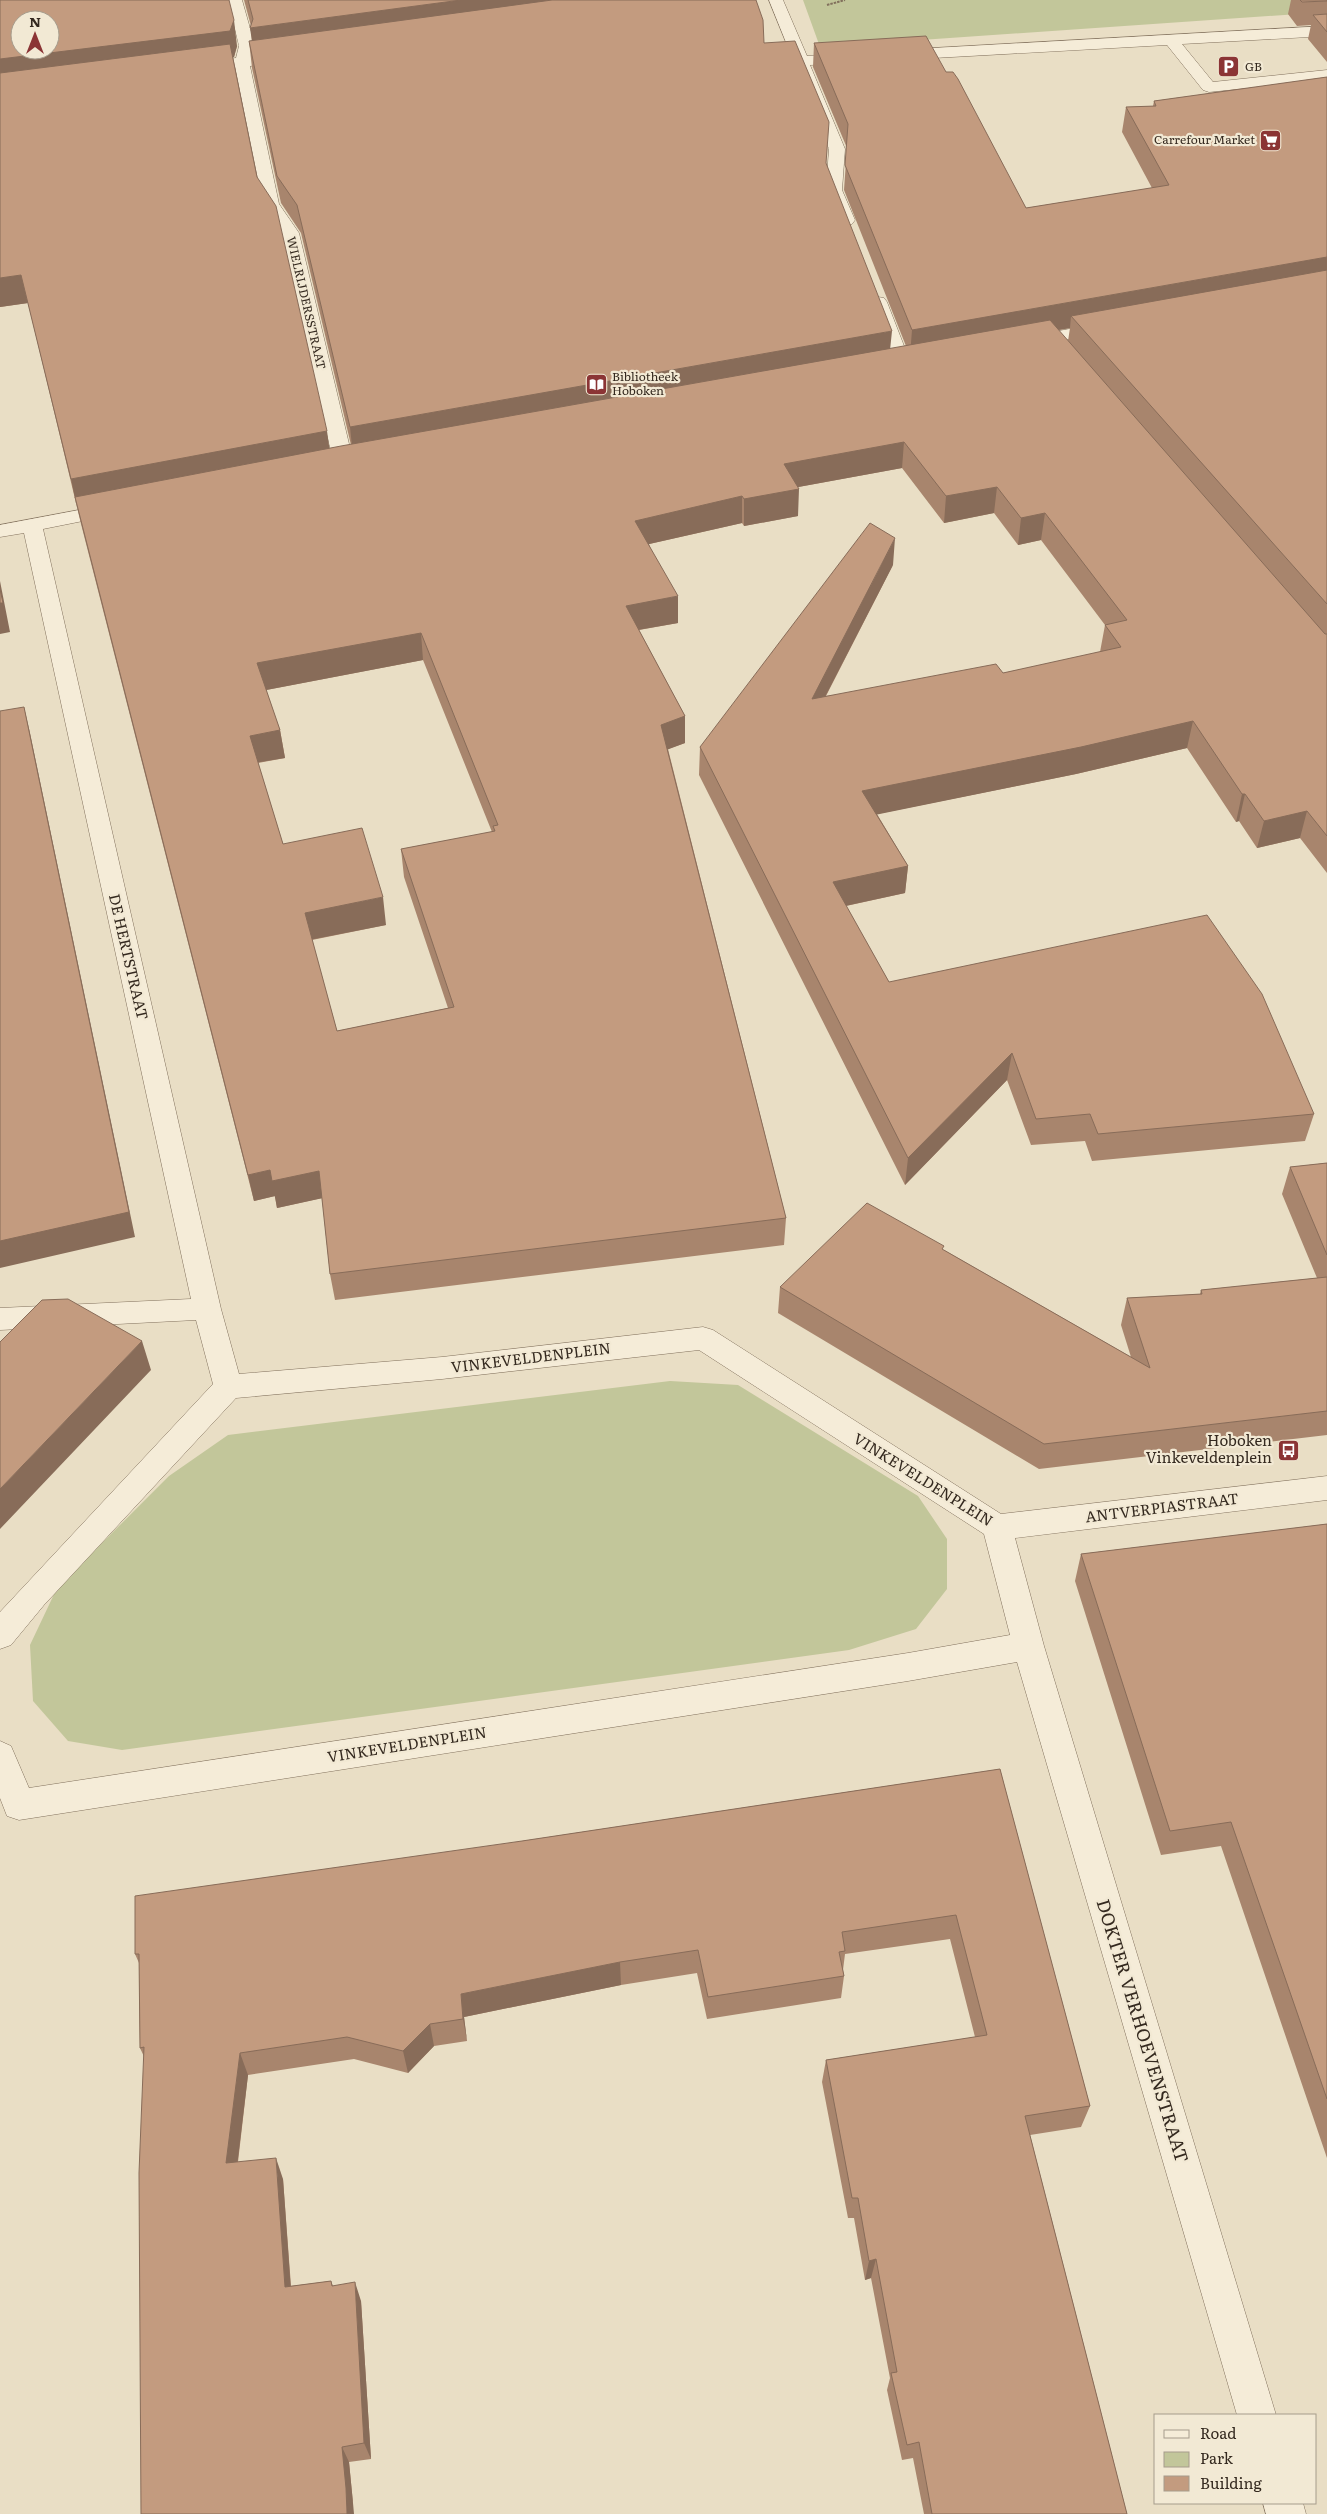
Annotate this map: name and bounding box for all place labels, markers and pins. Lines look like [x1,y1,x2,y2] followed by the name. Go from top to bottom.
[1217,55,1241,79] parking icon: GB
[1245,57,1262,75] place label: GB
[1259,128,1283,152] supermarket icon: Carrefour Market
[1154,130,1255,148] place label: Carrefour Market
[612,367,679,399] place label: Bibliotheek Hoboken
[584,372,608,396] library icon: Bibliotheek Hoboken
[1146,1428,1272,1468] place label: Hoboken Vinkeveldenplein
[1276,1438,1300,1462] bus stop icon: Hoboken Vinkeveldenplein

